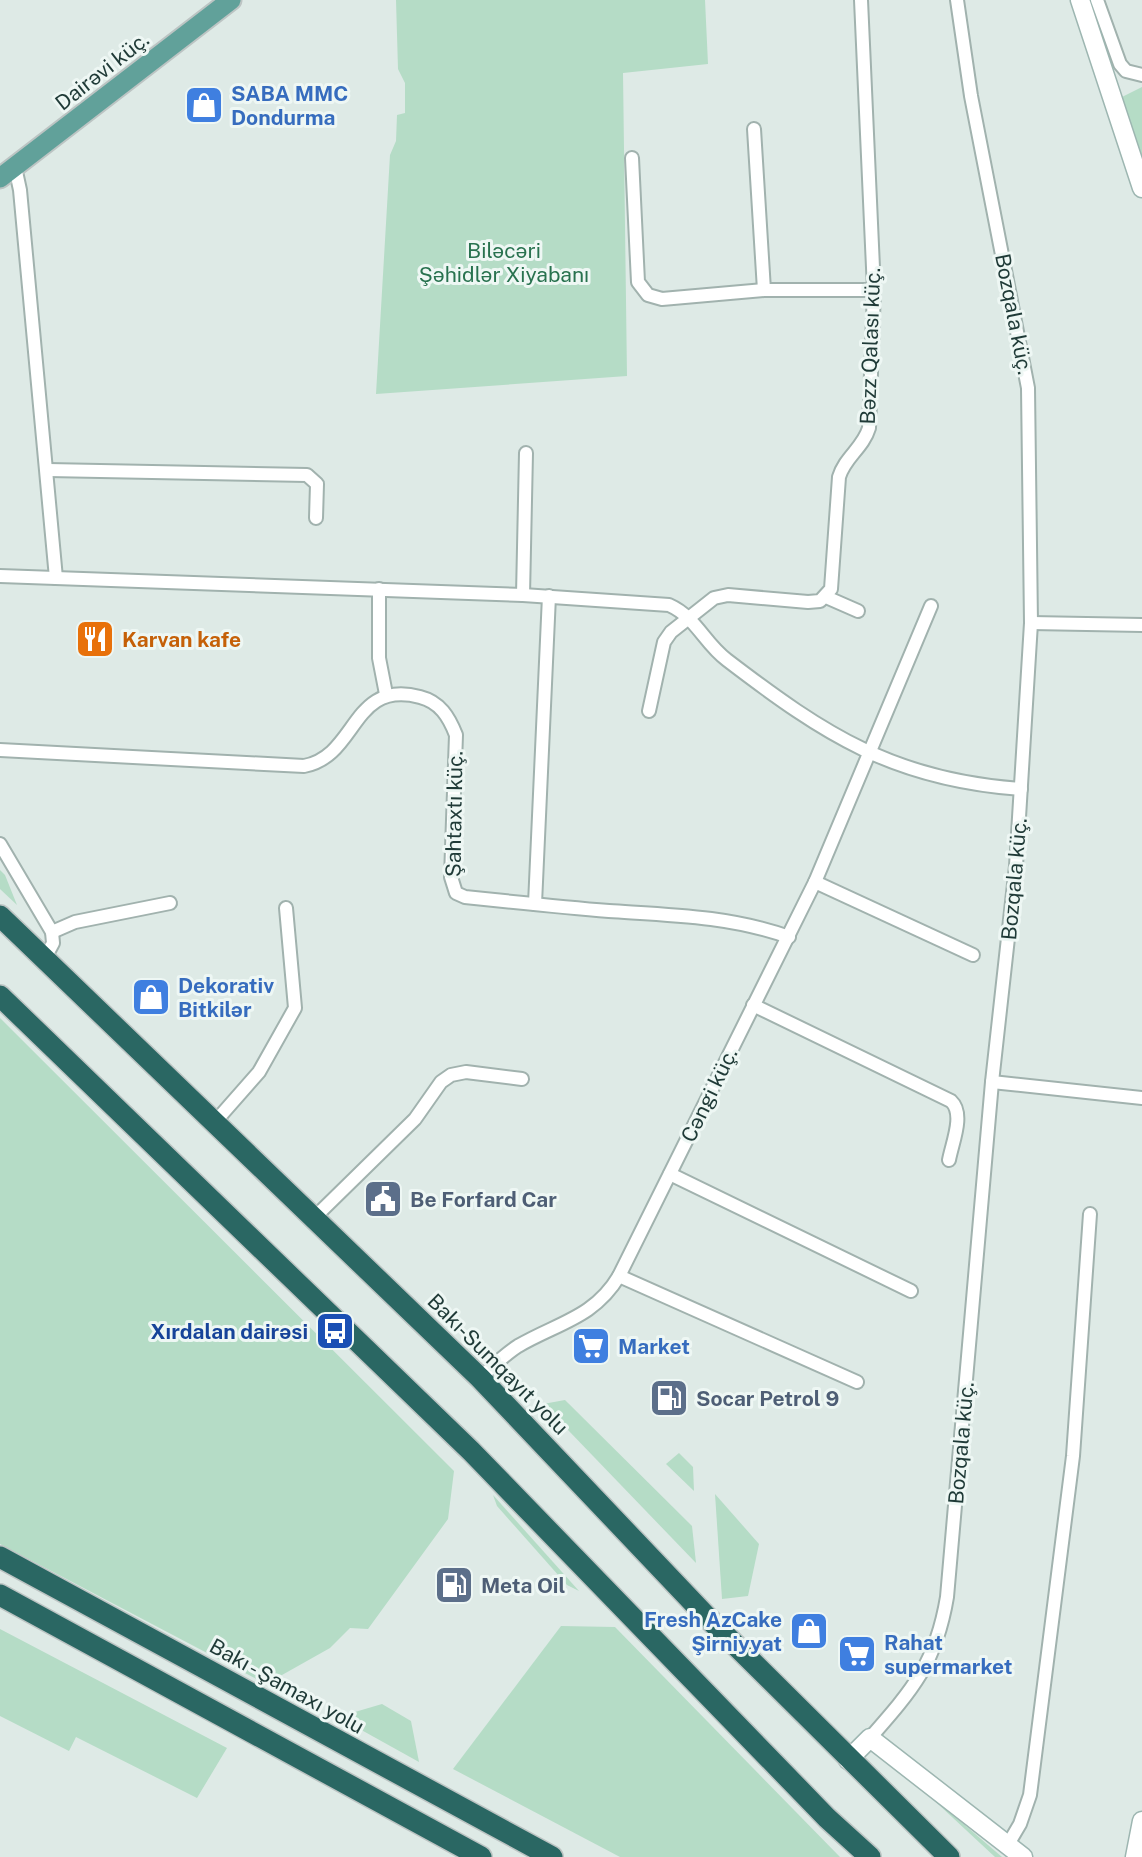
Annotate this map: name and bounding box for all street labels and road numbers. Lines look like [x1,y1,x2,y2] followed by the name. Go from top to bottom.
[50,27,154,115] street label: Dairəvi küç.
[990,251,1038,377] street label: Bozqala küç.
[855,267,885,425] street label: Bəzz Qalası küç.
[440,751,468,877] street label: Şahtaxtı küç.
[996,817,1032,941] street label: Bozqala küç.
[675,1044,743,1146] street label: Cəngi küç.
[422,1288,574,1440] street label: Bakı-Sumqayıt yolu
[943,1381,979,1505] street label: Bozqala küç.
[205,1633,369,1739] street label: Bakı - Şamaxı yolu

